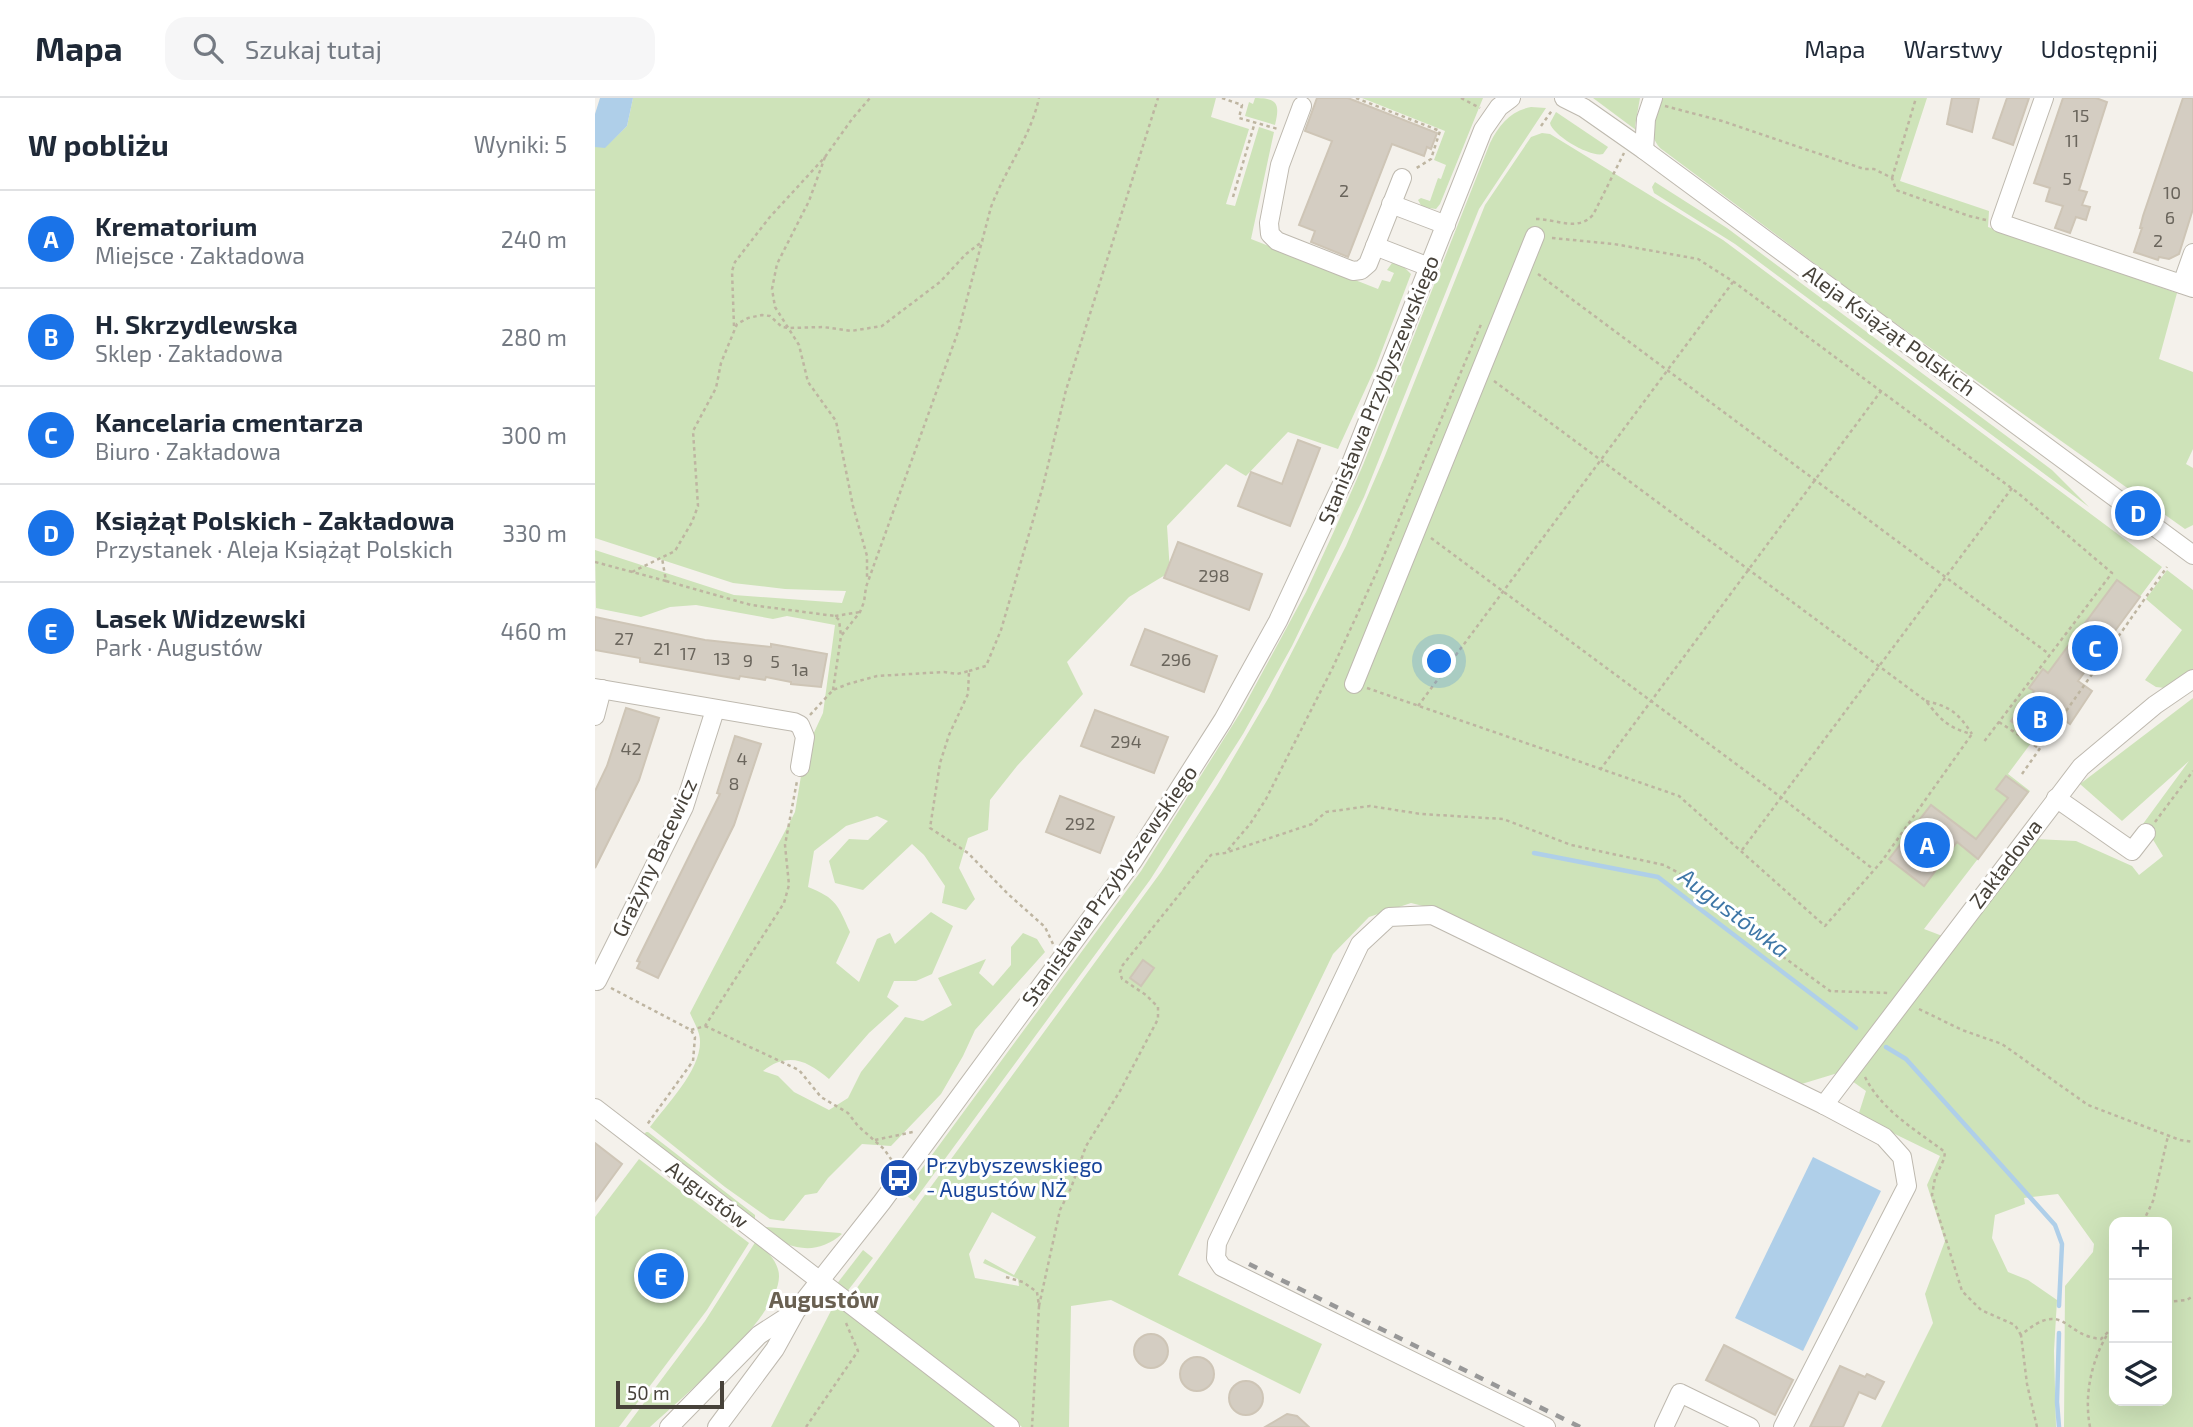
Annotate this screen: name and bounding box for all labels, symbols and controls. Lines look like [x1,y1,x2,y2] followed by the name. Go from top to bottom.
[165,17,655,80] search box
[35,28,123,68] text: Mapa
[189,29,227,67] icon: search
[245,33,382,64] text: Szukaj tutaj
[1804,34,1866,63] text: Mapa
[1904,34,2003,63] text: Warstwy
[2041,34,2158,63] text: Udostępnij
[2073,104,2089,126] house number: 15
[28,126,169,162] text: W pobliżu
[2065,129,2079,151] house number: 11
[474,130,567,158] text: Wyniki: 5
[2062,167,2072,189] house number: 5
[1339,179,1349,201] house number: 2
[2163,181,2181,203] house number: 10
[2165,206,2175,228] house number: 6
[95,210,257,241] text: Krematorium
[43,225,59,253] text: A
[501,225,567,253] text: 240 m
[2153,229,2163,251] house number: 2
[95,241,305,269] text: Miejsce · Zakładowa
[1312,251,1443,528] street label: Stanisława Przybyszewskiego
[1799,259,1981,401] street label: Aleja Książąt Polskich
[95,308,298,339] text: H. Skrzydlewska
[44,323,58,351] text: B
[501,323,567,351] text: 280 m
[95,339,283,367] text: Sklep · Zakładowa
[95,406,363,437] text: Kancelaria cmentarza
[44,421,58,449] text: C
[501,421,567,449] text: 300 m
[95,437,281,465] text: Biuro · Zakładowa
[2115,487,2161,539] pin: D
[95,504,455,535] text: Książąt Polskich - Zakładowa
[43,519,59,547] text: D
[502,519,567,547] text: 330 m
[95,535,453,563] text: Przystanek · Aleja Książąt Polskich
[1198,564,1230,586] house number: 298
[95,602,306,633] text: Lasek Widzewski
[44,617,58,645] text: E
[501,617,567,645] text: 460 m
[2072,622,2118,674] pin: C
[614,627,634,649] house number: 27
[95,633,263,661] text: Park · Augustów
[653,637,671,659] house number: 21
[680,642,696,664] house number: 17
[1422,644,1456,678] your location
[713,647,731,669] house number: 13
[1161,648,1191,670] house number: 296
[743,649,753,671] house number: 9
[770,650,780,672] house number: 5
[791,658,809,680] house number: 1a
[2017,693,2063,745] pin: B
[1110,730,1142,752] house number: 294
[620,737,642,759] house number: 42
[736,747,748,769] house number: 4
[1016,760,1202,1010] street label: Stanisława Przybyszewskiego
[729,772,739,794] house number: 8
[606,774,701,941] street label: Grażyny Bacewicz
[1065,812,1095,834] house number: 292
[1963,814,2046,913] street label: Zakładowa
[1904,819,1950,871] pin: A
[1673,861,1795,963] water label: Augustówka
[926,1152,1103,1201] place label: Przybyszewskiego - Augustów NŻ
[662,1155,754,1233] street label: Augustów
[878,1157,920,1199] bus stop icon: Przybyszewskiego - Augustów NŻ
[2109,1217,2172,1406] map controls
[2109,1217,2172,1280] button: +
[638,1250,684,1302] pin: E
[2109,1280,2172,1343] button: −
[769,1285,880,1313] district label: Augustów
[2109,1343,2172,1406] button: layers
[616,1378,725,1410] scale bar
[627,1381,670,1404] text: 50 m

